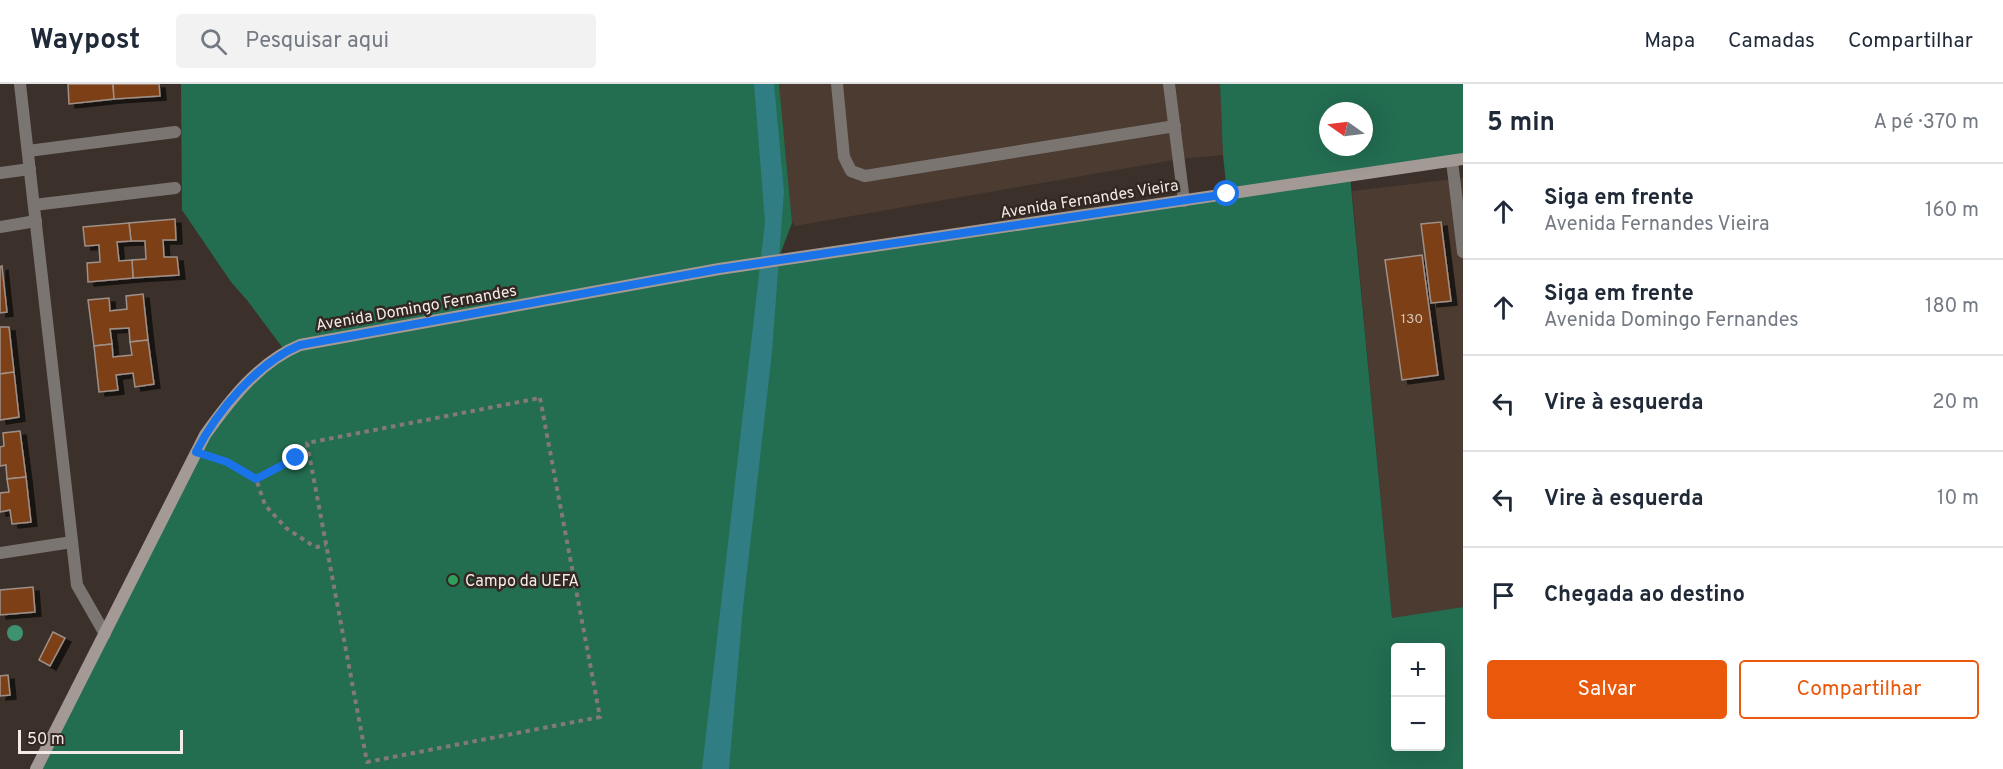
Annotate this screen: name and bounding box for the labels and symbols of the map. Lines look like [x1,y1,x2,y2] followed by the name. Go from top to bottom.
[1319,102,1373,156] north arrow
[999,176,1180,224] street label: Avenida Fernandes Vieira
[1213,180,1239,206] route start
[314,281,518,337] street label: Avenida Domingo Fernandes
[1401,311,1423,328] house number: 130
[282,444,308,470] route end
[465,572,579,592] place label: Campo da UEFA
[446,573,460,587] marker: Campo da UEFA
[18,727,183,754] scale bar

